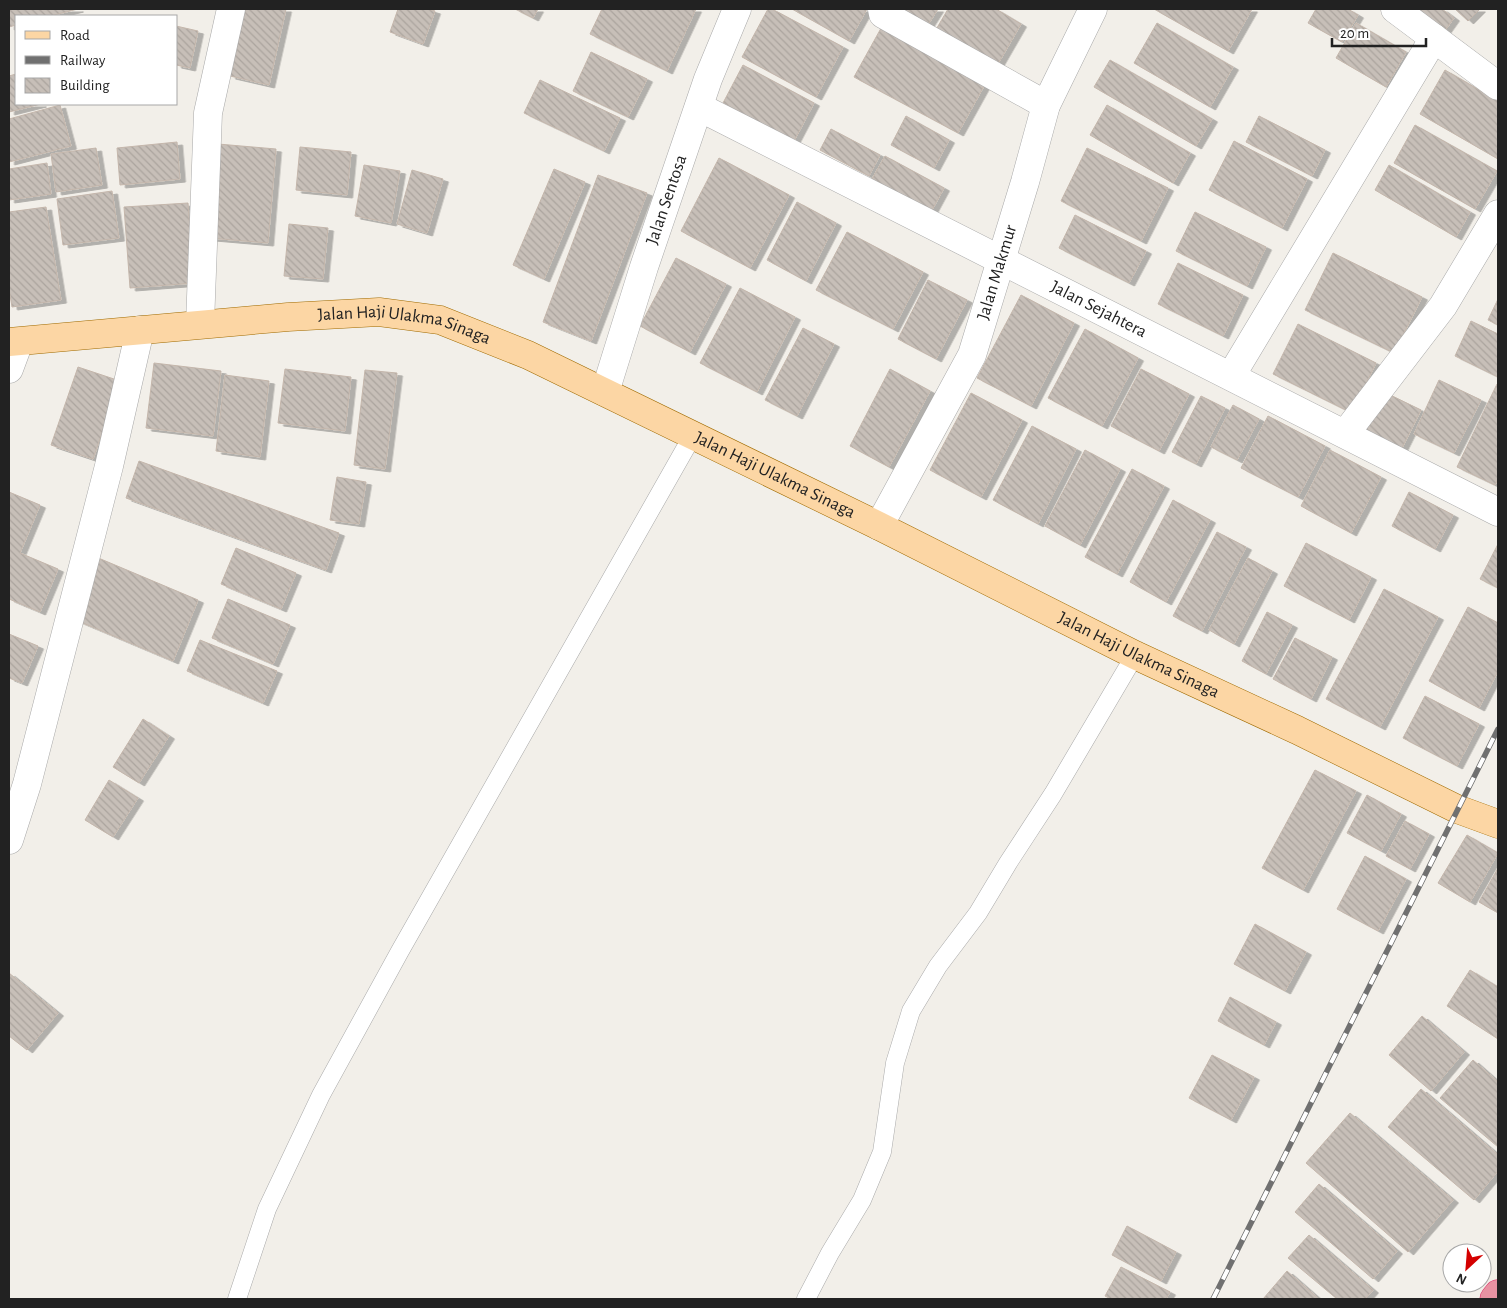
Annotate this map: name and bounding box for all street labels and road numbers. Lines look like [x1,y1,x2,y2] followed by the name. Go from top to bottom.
[643,153,690,247] street label: Jalan Sentosa
[974,223,1020,322] street label: Jalan Makmur
[1048,278,1150,341] street label: Jalan Sejahtera
[317,303,493,348] street label: Jalan Haji Ulakma Sinaga
[692,429,858,522] street label: Jalan Haji Ulakma Sinaga
[1055,609,1222,702] street label: Jalan Haji Ulakma Sinaga

